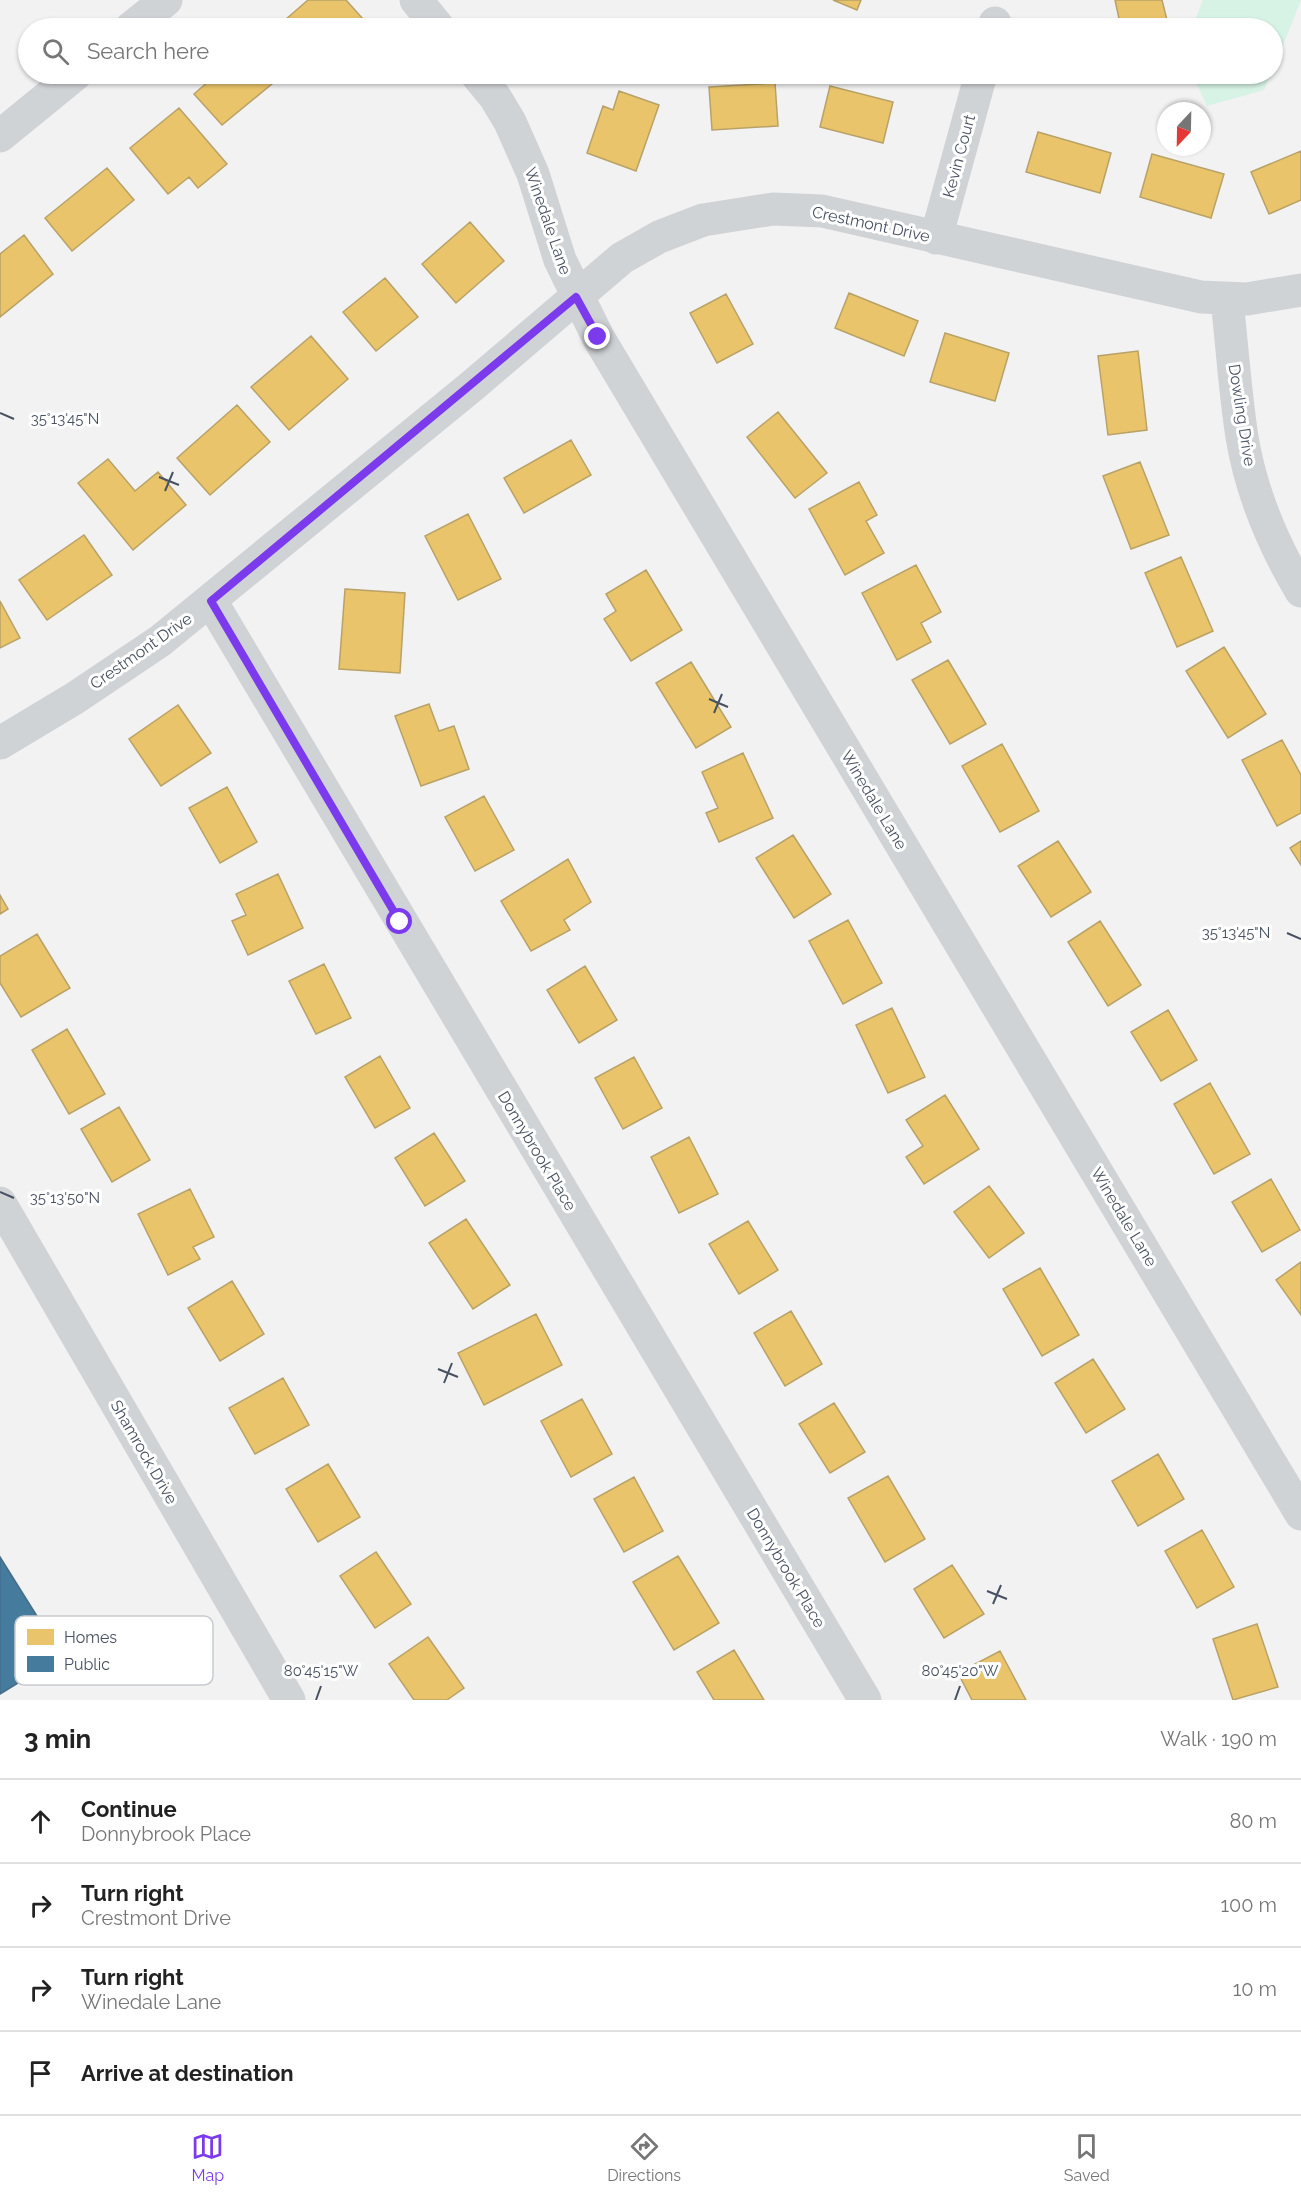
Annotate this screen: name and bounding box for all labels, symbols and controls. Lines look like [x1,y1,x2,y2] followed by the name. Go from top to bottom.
[18,18,1283,84] search box
[39,35,72,68] icon: search
[87,38,209,64] text: Search here
[1157,102,1211,156] north arrow
[939,112,979,200] street label: Kevin Court
[521,165,575,277] street label: Winedale Lane
[810,202,932,246] street label: Crestmont Drive
[584,323,610,349] route end
[1225,363,1259,467] street label: Dowling Drive
[31,410,99,428] text: 35°13'45"N
[86,609,196,693] street label: Crestmont Drive
[837,747,911,853] street label: Winedale Lane
[386,908,412,934] route start
[1202,924,1270,942] text: 35°13'45"N
[494,1088,580,1214] street label: Donnybrook Place
[1087,1164,1161,1270] street label: Winedale Lane
[30,1189,100,1207] text: 35°13'50"N
[107,1397,181,1507] street label: Shamrock Drive
[743,1505,829,1631] street label: Donnybrook Place
[15,1616,213,1685] legend
[64,1628,117,1647] text: Homes
[64,1655,110,1674] text: Public
[284,1662,359,1680] text: 80°45'15"W
[922,1662,999,1680] text: 80°45'20"W
[24,1724,91,1754] text: 3 min
[1160,1727,1277,1751] text: Walk · 190 m
[81,1796,177,1822] text: Continue
[24,1805,57,1838] icon: ahead
[1229,1809,1277,1833] text: 80 m
[81,1822,251,1846] text: Donnybrook Place
[81,1880,184,1906] text: Turn right
[24,1889,57,1922] icon: right
[1220,1893,1277,1917] text: 100 m
[81,1906,231,1930] text: Crestmont Drive
[81,1964,184,1990] text: Turn right
[24,1973,57,2006] icon: right
[1233,1977,1277,2001] text: 10 m
[81,1990,221,2014] text: Winedale Lane
[24,2057,57,2090] icon: arrive
[81,2060,294,2086] text: Arrive at destination
[191,2130,224,2185] tab: Map
[607,2130,681,2185] tab: Directions
[1064,2130,1110,2185] tab: Saved

